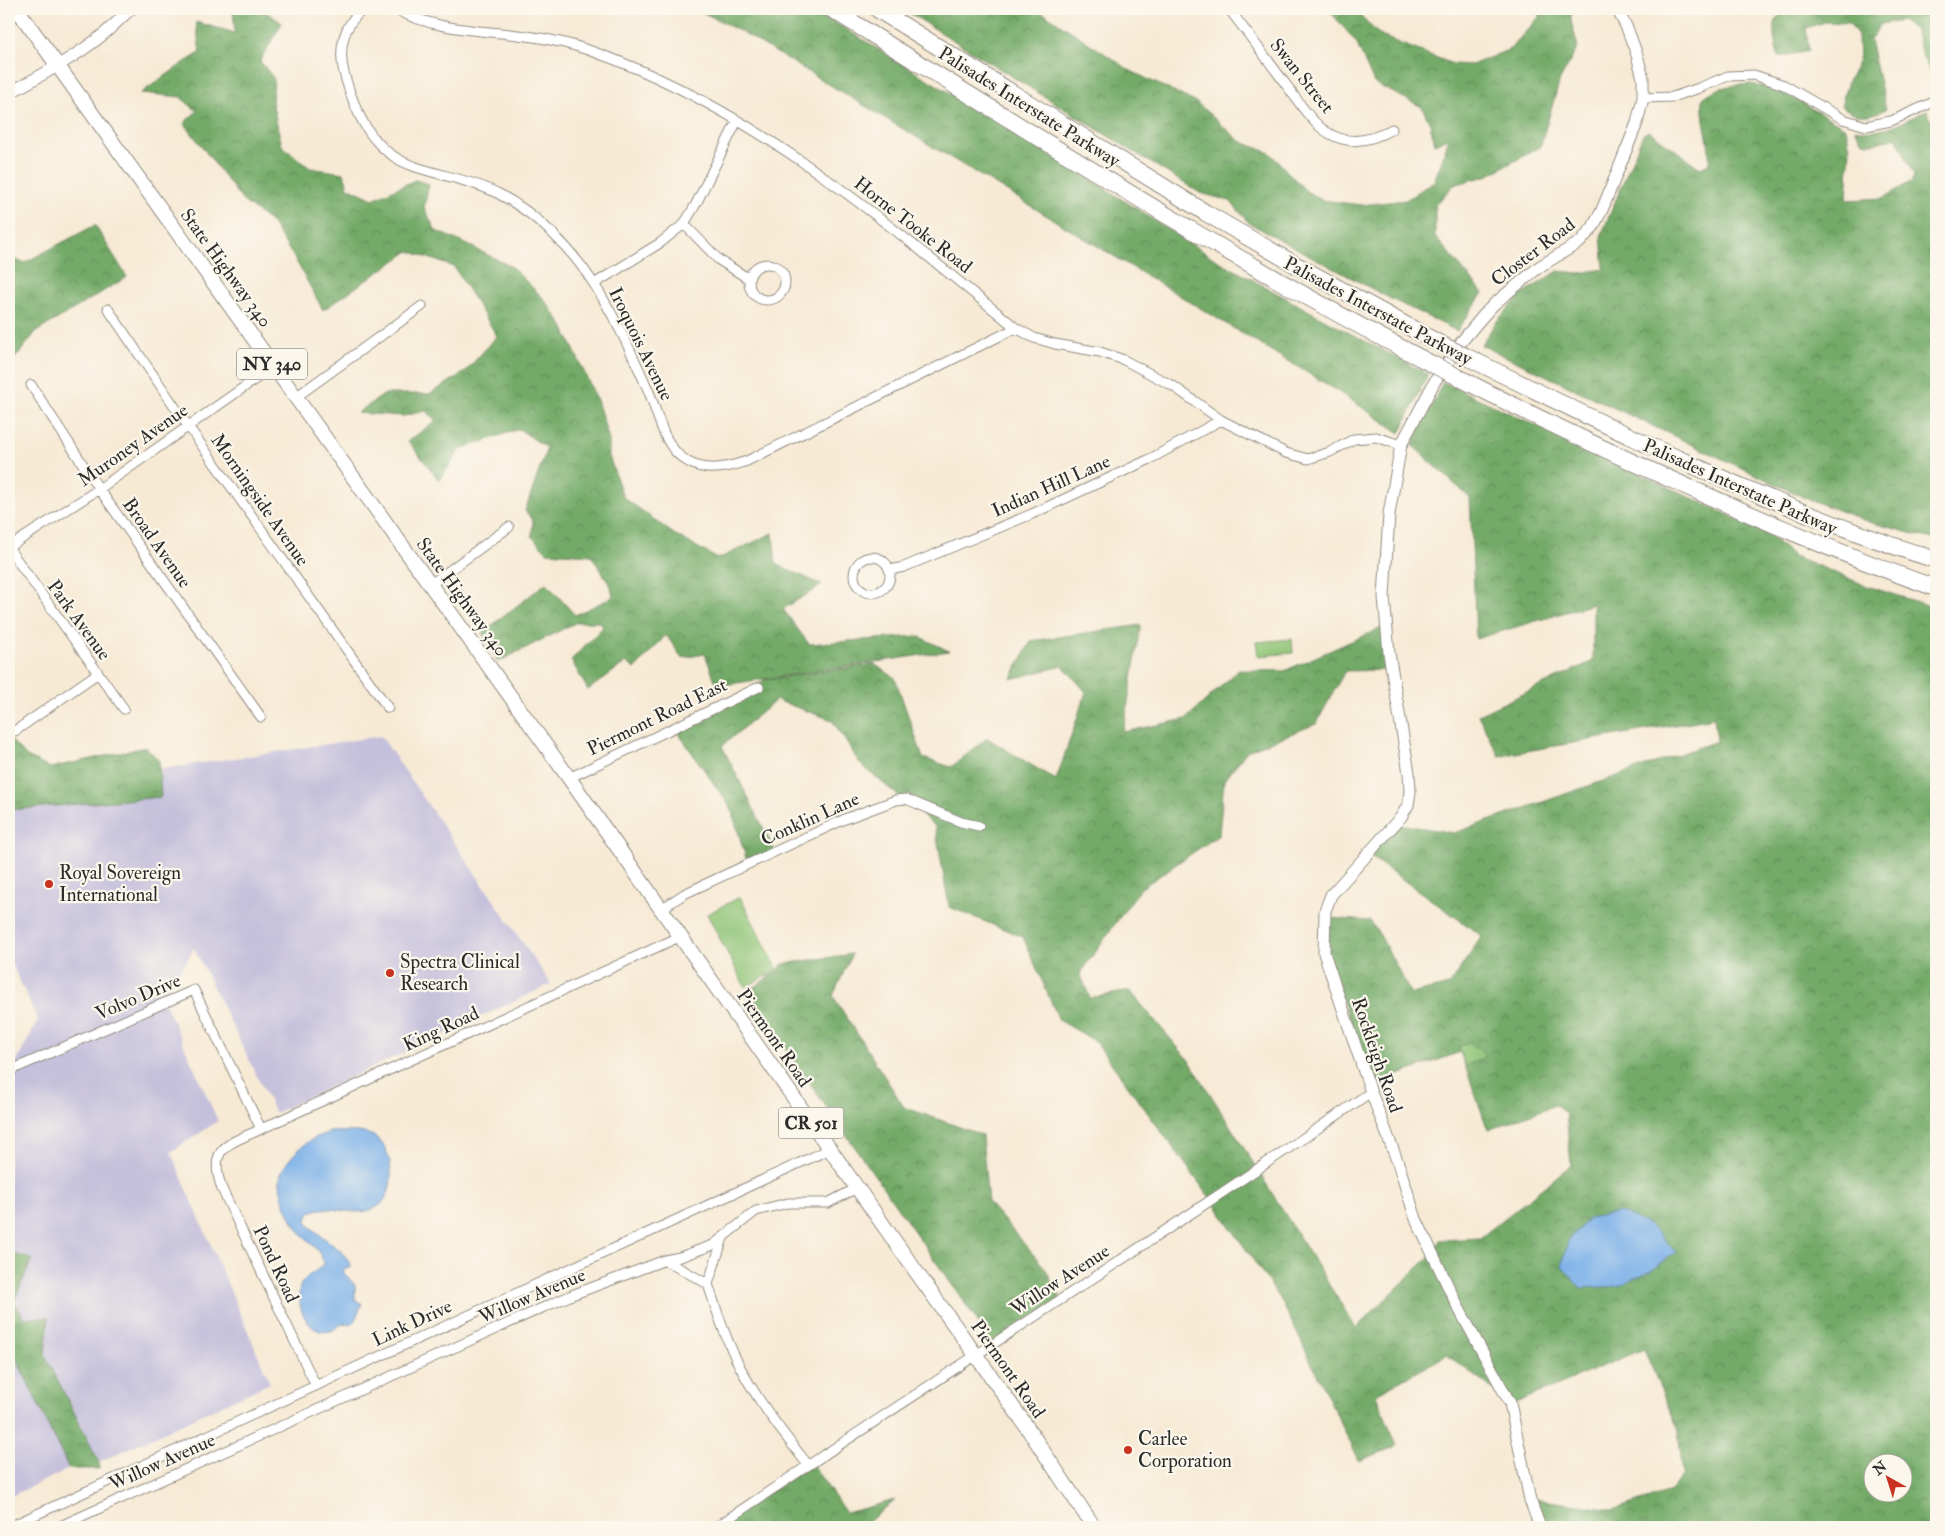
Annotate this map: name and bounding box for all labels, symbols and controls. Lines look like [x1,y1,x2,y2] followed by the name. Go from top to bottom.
[1265,34,1339,118] street label: Swan Street
[934,41,1125,173] street label: Palisades Interstate Parkway
[849,171,977,279] street label: Horne Tooke Road
[175,204,277,332] street label: State Highway 340
[1486,212,1580,291] street label: Closter Road
[1280,251,1477,371] street label: Palisades Interstate Parkway
[603,283,679,405] street label: Iroquois Avenue
[237,348,307,379] road number: NY 340
[73,398,193,492] street label: Muroney Avenue
[205,429,315,571] street label: Morningside Avenue
[1639,433,1841,541] street label: Palisades Interstate Parkway
[988,449,1114,523] street label: Indian Hill Lane
[117,493,197,593] street label: Broad Avenue
[411,533,513,661] street label: State Highway 340
[42,575,116,665] street label: Park Avenue
[583,673,731,761] street label: Piermont Road East
[757,787,863,851] street label: Conklin Lane
[59,861,181,907] place label: Royal Sovereign International
[43,878,55,890] marker: Royal Sovereign International
[400,950,520,996] place label: Spectra Clinical Research
[384,967,396,979] marker: Spectra Clinical Research
[92,968,184,1026] street label: Volvo Drive
[731,984,817,1092] street label: Piermont Road
[1346,994,1408,1116] street label: Rockleigh Road
[399,1001,483,1057] street label: King Road
[778,1108,844,1138] road number: CR 501
[248,1222,305,1307] street label: Pond Road
[1005,1239,1114,1322] street label: Willow Avenue
[474,1263,589,1330] street label: Willow Avenue
[368,1294,456,1352] street label: Link Drive
[965,1315,1051,1423] street label: Piermont Road
[1138,1427,1232,1474] place label: Carlee Corporation
[104,1428,219,1497] street label: Willow Avenue
[1122,1444,1134,1456] marker: Carlee Corporation
[1862,1454,1912,1504] north arrow
[1869,1457,1891,1479] text: N

